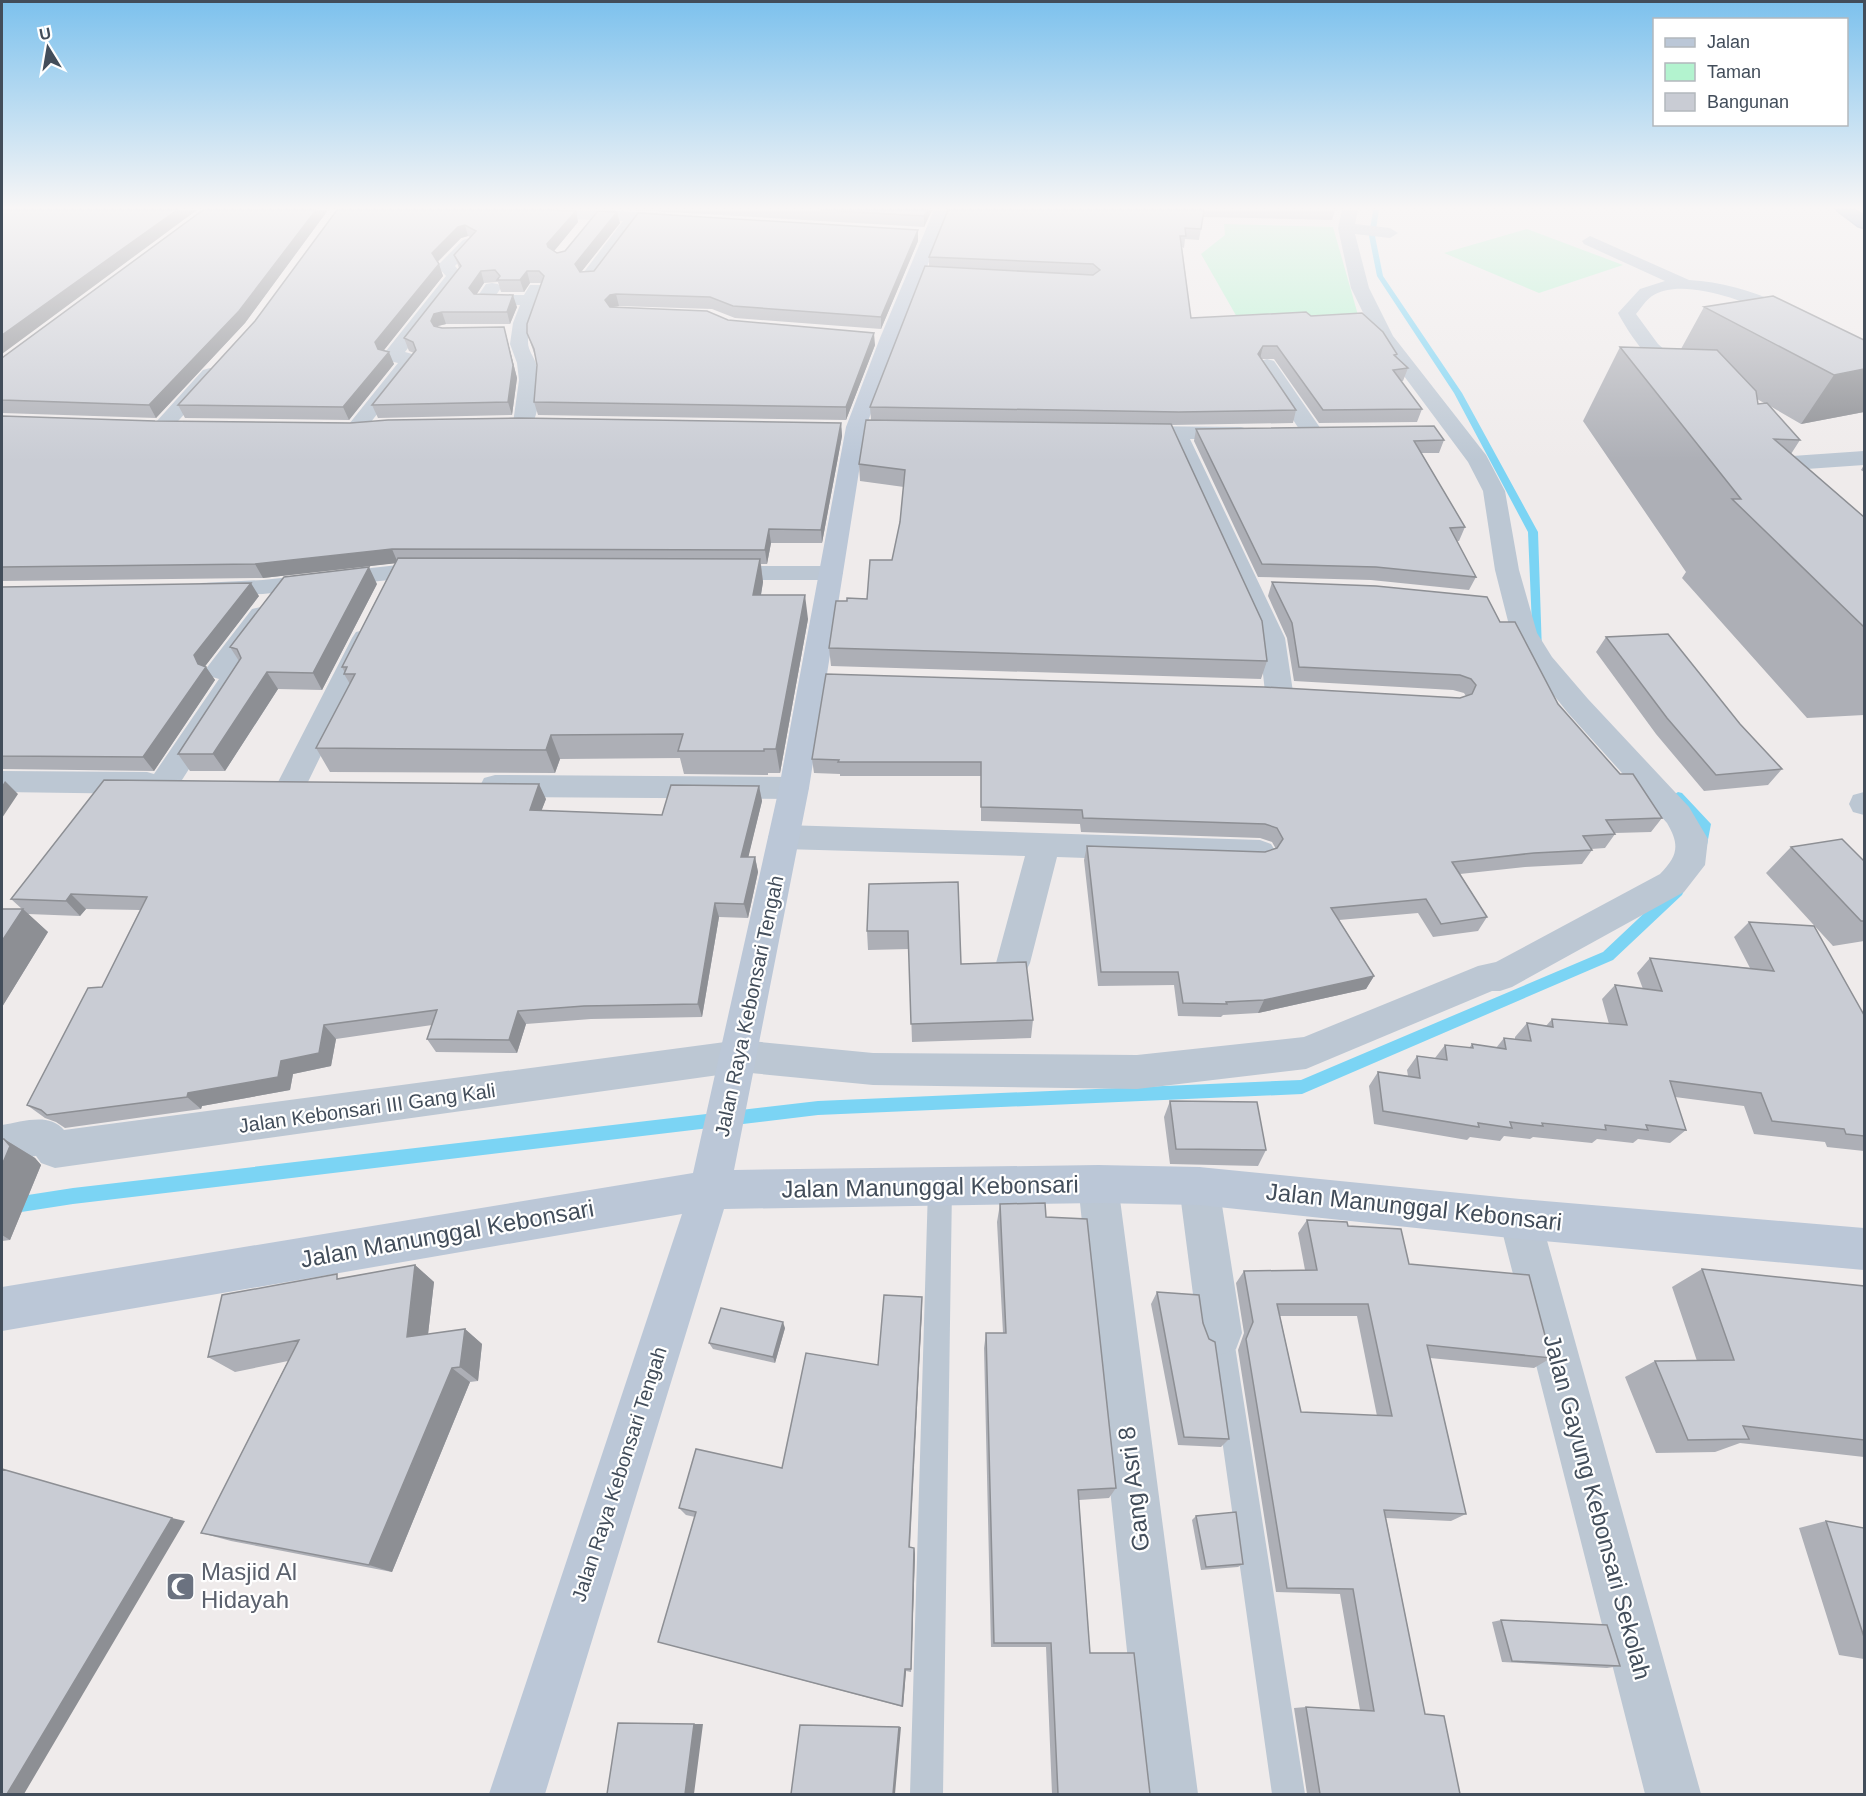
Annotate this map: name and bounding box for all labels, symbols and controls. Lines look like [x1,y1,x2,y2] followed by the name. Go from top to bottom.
[18,18,78,78] north arrow
[1653,18,1848,126] legend
[38,24,53,43] text: U
[1707,32,1750,52] text: Jalan
[1707,62,1761,82] text: Taman
[1707,92,1789,112] text: Bangunan
[711,873,787,1139] street label: Jalan Raya Kebonsari Tengah
[237,1079,497,1137] street label: Jalan Kebonsari III Gang Kali
[781,1170,1079,1203] street label: Jalan Manunggal Kebonsari
[1265,1178,1563,1235] street label: Jalan Manunggal Kebonsari
[298,1194,596,1273] street label: Jalan Manunggal Kebonsari
[1538,1331,1657,1682] street label: Jalan Gayung Kebonsari Sekolah
[567,1344,671,1604] street label: Jalan Raya Kebonsari Tengah
[1112,1425,1155,1553] street label: Gang Asri 8
[201,1558,297,1613] place label: Masjid Al Hidayah
[164,1570,196,1602] mosque icon: Masjid Al Hidayah

